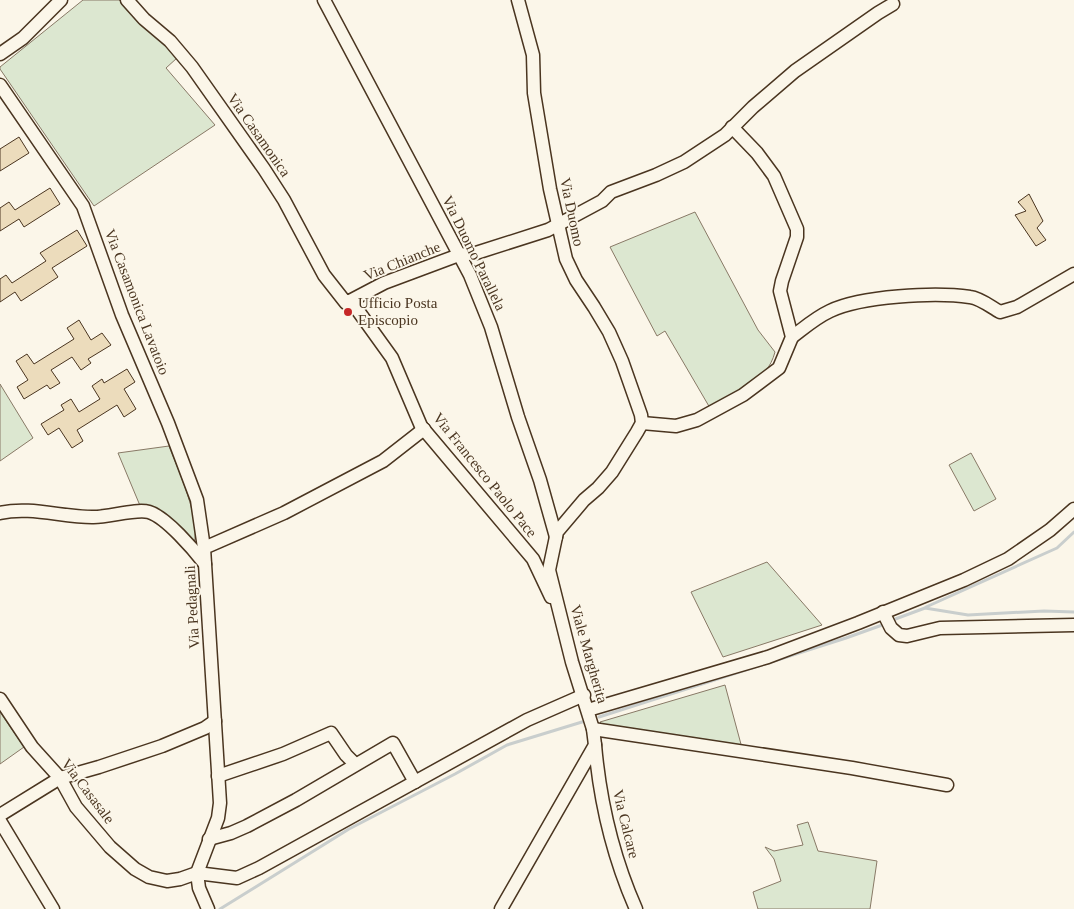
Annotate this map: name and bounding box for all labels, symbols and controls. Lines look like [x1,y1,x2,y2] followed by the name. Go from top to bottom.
[224,90,294,180] street label: Via Casamonica
[557,176,587,248] street label: Via Duomo
[439,193,509,313] street label: Via Duomo Parallela
[102,227,172,377] street label: Via Casamonica Lavatoio
[361,238,443,284] street label: Via Chianche
[358,295,438,328] place label: Ufficio Posta Episcopio
[342,306,354,318] marker: Ufficio Posta Episcopio
[430,410,540,541] street label: Via Francesco Paolo Pace
[182,565,202,649] street label: Via Pedagnali
[567,603,611,705] street label: Viale Margherita
[58,755,118,827] street label: Via Casasale
[610,788,642,860] street label: Via Calcare

